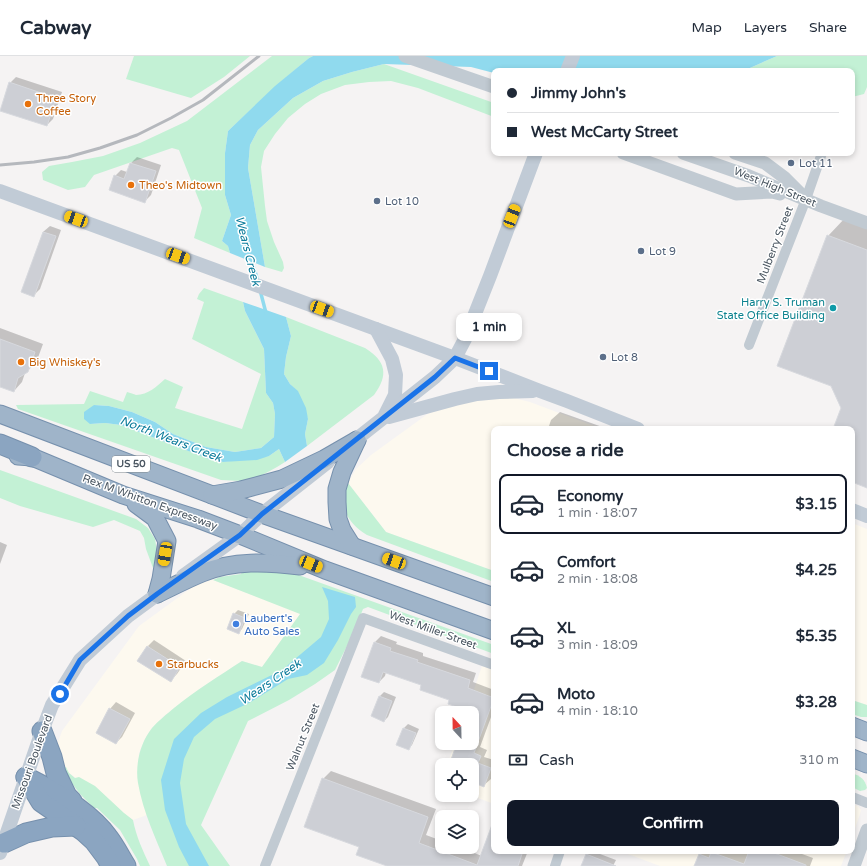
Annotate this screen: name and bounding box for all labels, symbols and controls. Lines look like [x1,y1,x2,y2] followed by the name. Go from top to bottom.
[20,17,91,39] text: Cabway
[692,19,722,36] text: Map
[744,19,787,36] text: Layers
[809,19,847,36] text: Share
[531,84,626,102] text: Jimmy John's
[36,92,96,118] place label: Three Story Coffee
[23,99,33,109] marker: Three Story Coffee
[531,123,678,141] text: West McCarty Street
[799,157,833,170] place label: Lot 11
[786,158,796,168] marker: Lot 11
[732,164,818,210] street label: West High Street
[139,179,222,192] place label: Theo's Midtown
[126,180,136,190] marker: Theo's Midtown
[385,195,419,208] place label: Lot 10
[372,196,382,206] marker: Lot 10
[502,203,522,229] car
[754,205,796,285] street label: Mulberry Street
[63,209,89,229] car
[233,215,264,289] water label: Wears Creek
[649,245,676,258] place label: Lot 9
[165,246,191,266] car
[636,246,646,256] marker: Lot 9
[717,296,825,322] place label: Harry S. Truman State Office Building
[309,299,335,319] car
[828,303,838,313] marker: Harry S. Truman State Office Building
[456,313,522,341] callout: 1 min
[472,319,506,335] text: 1 min
[611,351,638,364] place label: Lot 8
[598,352,608,362] marker: Lot 8
[29,356,101,369] place label: Big Whiskey's
[16,357,26,367] marker: Big Whiskey's
[480,362,498,380] route end
[118,413,225,465] water label: North Wears Creek
[507,439,624,461] text: Choose a ride
[112,456,150,472] road number: US 50
[81,471,219,533] street label: Rex M Whitton Expressway
[509,486,545,522] icon: car
[557,487,623,505] text: Economy
[796,495,837,513] text: $3.15
[557,505,638,521] text: 1 min · 18:07
[157,541,173,567] car
[381,551,407,571] car
[509,552,545,588] icon: car
[557,553,616,571] text: Comfort
[298,554,324,574] car
[796,561,837,579] text: $4.25
[557,571,638,587] text: 2 min · 18:08
[387,608,479,652] street label: West Miller Street
[244,612,300,638] place label: Laubert's Auto Sales
[509,618,545,654] icon: car
[231,619,241,629] marker: Laubert's Auto Sales
[557,619,576,637] text: XL
[796,627,837,645] text: $5.35
[557,637,638,653] text: 3 min · 18:09
[236,655,305,708] water label: Wears Creek
[167,658,219,671] place label: Starbucks
[154,659,164,669] marker: Starbucks
[509,684,545,720] icon: car
[51,685,69,703] route start
[557,685,595,703] text: Moto
[796,693,837,711] text: $3.28
[284,701,322,773] street label: Walnut Street
[557,703,638,719] text: 4 min · 18:10
[435,706,479,750] north arrow
[435,706,479,854] map controls
[9,713,55,811] street label: Missouri Boulevard
[507,749,529,771] icon: cash
[539,751,574,769] text: Cash
[799,752,839,768] text: 310 m
[435,758,479,802] button: locate
[507,800,839,846] button: Confirm
[435,810,479,854] button: layers

